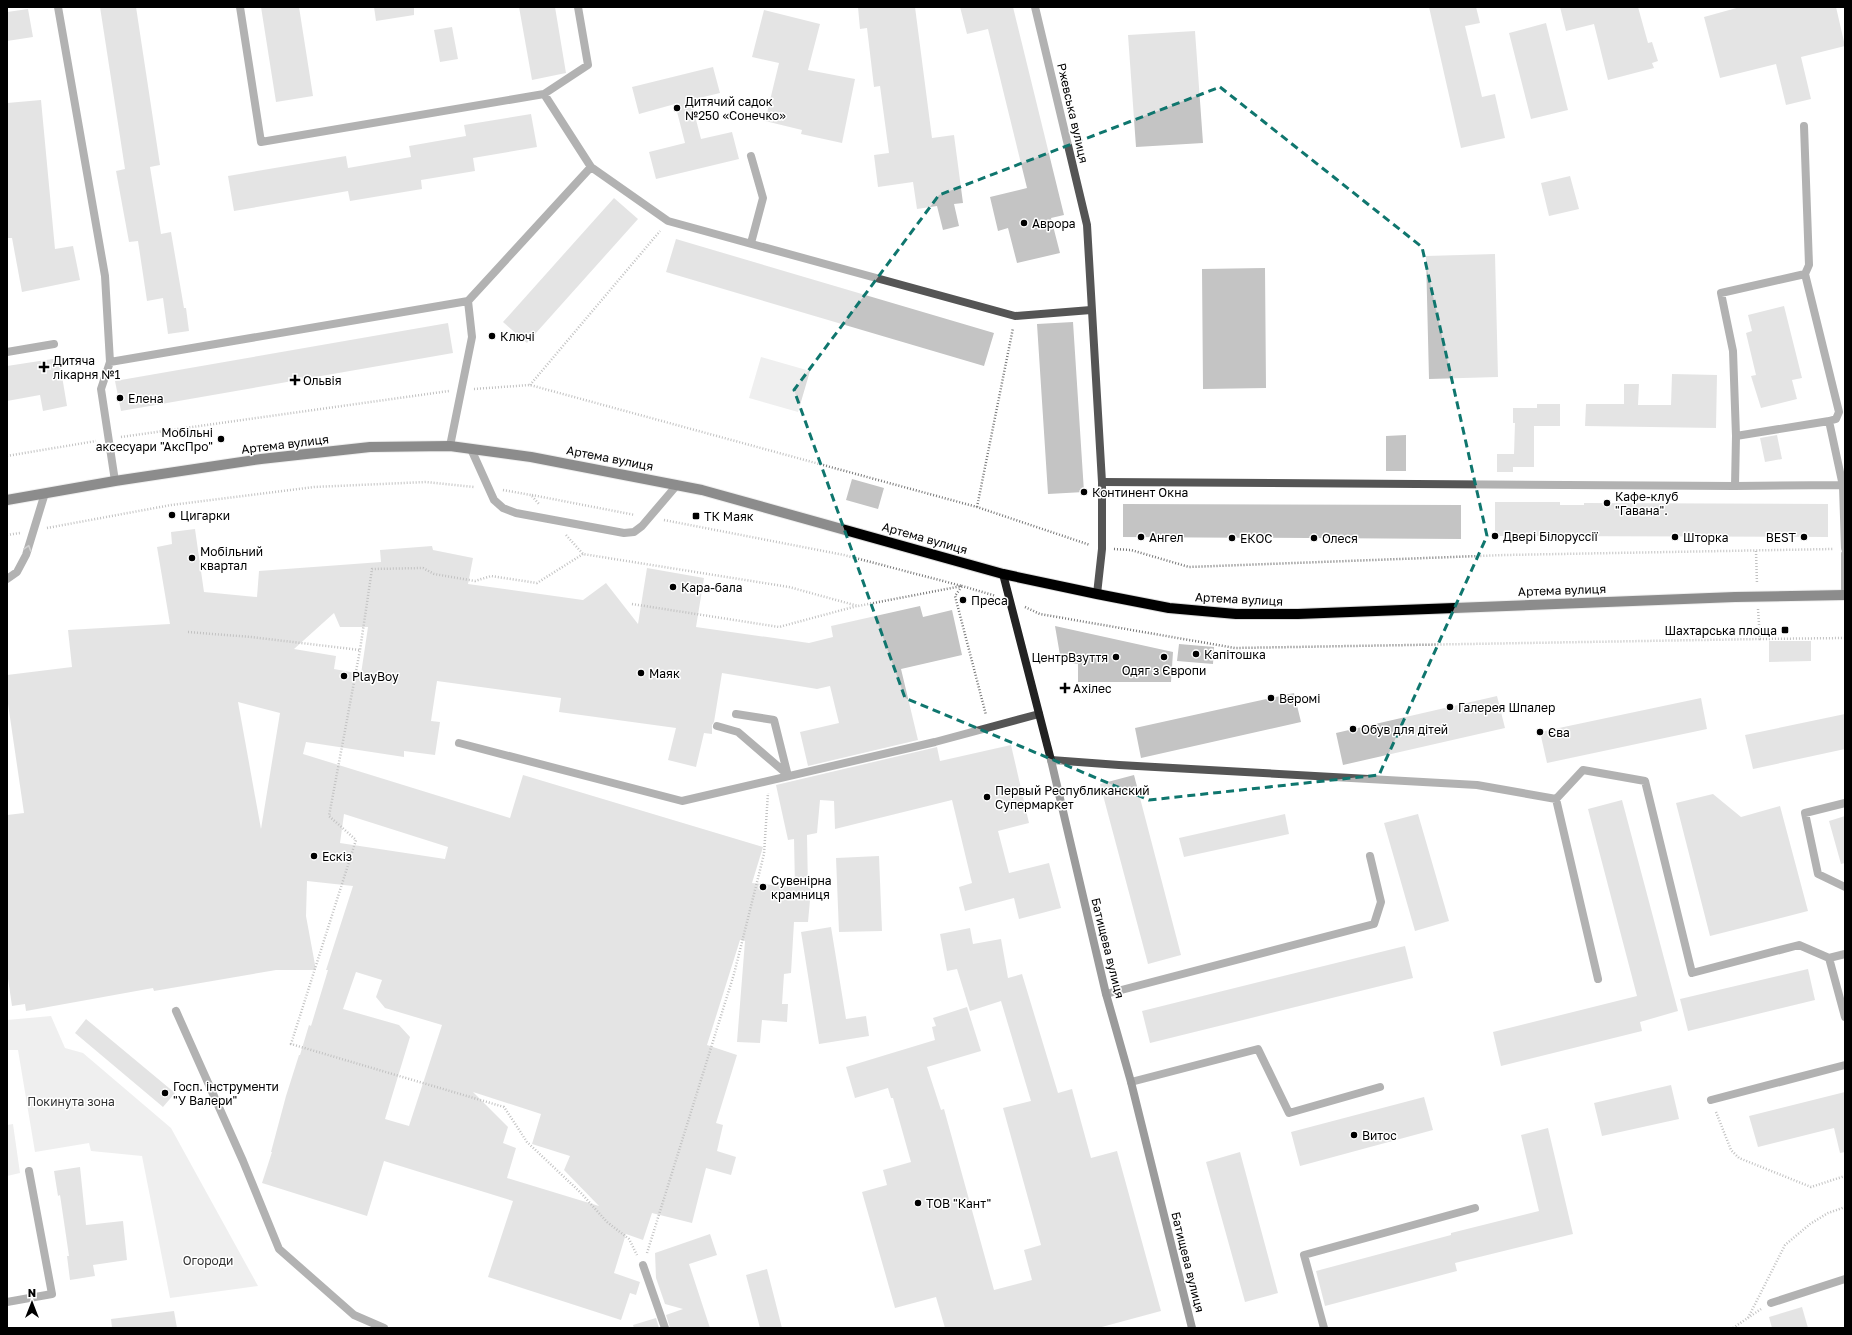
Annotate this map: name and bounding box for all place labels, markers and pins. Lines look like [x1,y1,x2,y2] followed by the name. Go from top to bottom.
[685,94,786,123] place label: Дитячий садок №250 «Сонечко»
[672,103,682,113] marker: Дитячий садок №250 «Сонечко»
[1032,216,1076,231] place label: Аврора
[1019,218,1029,228] marker: Аврора
[500,329,535,344] place label: Ключі
[487,331,497,341] marker: Ключі
[53,353,120,382] place label: Дитяча лікарня №1
[38,361,50,373] marker: Дитяча лікарня №1
[303,373,342,388] place label: Ольвія
[290,375,300,385] marker: Ольвія
[128,391,164,406] place label: Елена
[115,393,125,403] marker: Елена
[96,425,213,454] place label: Мобільні аксесуари "АксПро"
[216,434,226,444] marker: Мобільні аксесуари "АксПро"
[1092,485,1188,500] place label: Континент Окна
[1079,487,1089,497] marker: Континент Окна
[1615,489,1678,518] place label: Кафе-клуб "Гавана".
[1602,498,1612,508] marker: Кафе-клуб "Гавана".
[180,508,230,523] place label: Цигарки
[704,509,754,524] place label: ТК Маяк
[167,510,177,520] marker: Цигарки
[691,511,701,521] marker: ТК Маяк
[1503,529,1599,544] place label: Двері Білоруссії
[1149,530,1184,545] place label: Ангел
[1683,530,1729,545] place label: Шторка
[1766,530,1797,545] place label: BEST
[1240,531,1273,546] place label: ЕКОС
[1322,531,1358,546] place label: Олеся
[1490,531,1500,541] marker: Двері Білоруссії
[1136,532,1146,542] marker: Ангел
[1670,532,1680,542] marker: Шторка
[1799,532,1809,542] marker: BEST
[1227,533,1237,543] marker: ЕКОС
[1309,533,1319,543] marker: Олеся
[200,544,263,573] place label: Мобільний квартал
[187,553,197,563] marker: Мобільний квартал
[681,580,743,595] place label: Кара-бала
[668,582,678,592] marker: Кара-бала
[971,593,1008,608] place label: Преса
[958,595,968,605] marker: Преса
[1664,623,1777,638] place label: Шахтарська площа
[1780,625,1790,635] marker: Шахтарська площа
[1204,647,1266,662] place label: Капітошка
[1191,649,1201,659] marker: Капітошка
[1031,650,1108,665] place label: ЦентрВзуття
[1111,652,1121,662] marker: ЦентрВзуття
[1159,652,1169,662] marker: Одяг з Європи
[1122,663,1206,678] place label: Одяг з Європи
[649,666,680,681] place label: Маяк
[636,668,646,678] marker: Маяк
[352,669,399,684] place label: PlayBoy
[339,671,349,681] marker: PlayBoy
[1073,681,1112,696] place label: Ахілес
[1060,683,1070,693] marker: Ахілес
[1279,691,1320,706] place label: Веромі
[1266,693,1276,703] marker: Веромі
[1458,700,1555,715] place label: Галерея Шпалер
[1445,702,1455,712] marker: Галерея Шпалер
[1361,722,1448,737] place label: Обув для дітей
[1348,724,1358,734] marker: Обув для дітей
[1548,725,1570,740] place label: Єва
[1535,727,1545,737] marker: Єва
[995,783,1150,812] place label: Первый Республиканский Супермаркет
[982,792,992,802] marker: Первый Республиканский Супермаркет
[322,849,352,864] place label: Ескіз
[309,851,319,861] marker: Ескіз
[771,873,832,902] place label: Сувенірна крамниця
[758,882,768,892] marker: Сувенірна крамниця
[173,1079,279,1108] place label: Госп. інструменти "У Валери"
[160,1088,170,1098] marker: Госп. інструменти "У Валери"
[1362,1128,1397,1143] place label: Витос
[1349,1130,1359,1140] marker: Витос
[926,1196,991,1211] place label: ТОВ "Кант"
[913,1198,923,1208] marker: ТОВ "Кант"

